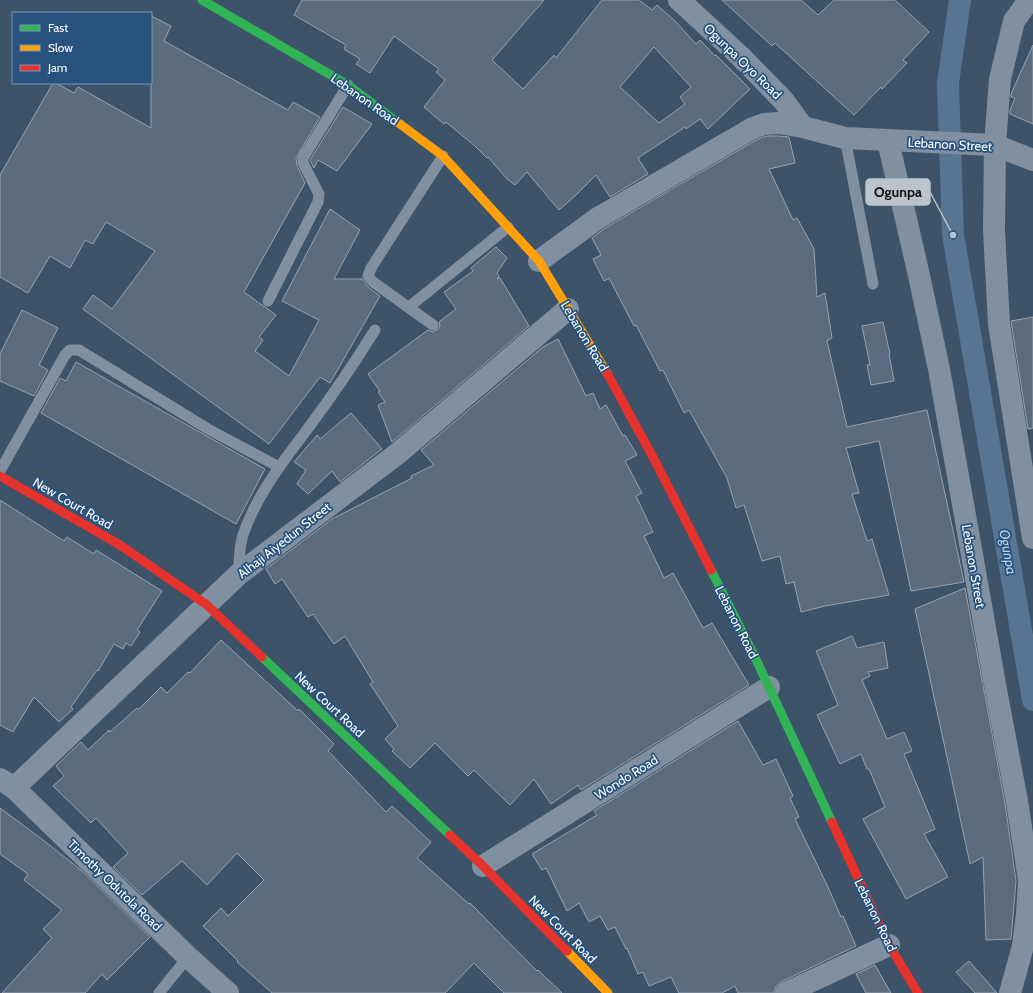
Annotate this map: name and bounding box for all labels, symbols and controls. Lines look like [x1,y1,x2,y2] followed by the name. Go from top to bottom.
[12,12,152,84] legend
[48,20,68,35] text: Fast
[701,20,785,102] street label: Ogunpa Oyo Road
[48,40,73,55] text: Slow
[47,60,67,75] text: Jam
[328,70,402,128] street label: Lebanon Road
[907,134,993,154] street label: Lebanon Street
[866,179,930,205] callout: Ogunpa
[874,183,922,201] text: Ogunpa
[558,298,612,374] street label: Lebanon Road
[30,474,116,532] street label: New Court Road
[234,498,335,582] street label: Alhaji Aiyedun Street
[959,523,989,610] street label: Lebanon Street
[995,528,1021,576] water label: Ogunpa
[712,583,762,661] street label: Lebanon Road
[292,668,368,740] street label: New Court Road
[591,751,661,803] street label: Wondo Road
[65,836,165,934] street label: Timothy Odutola Road
[851,876,901,954] street label: Lebanon Road
[526,892,600,966] street label: New Court Road

